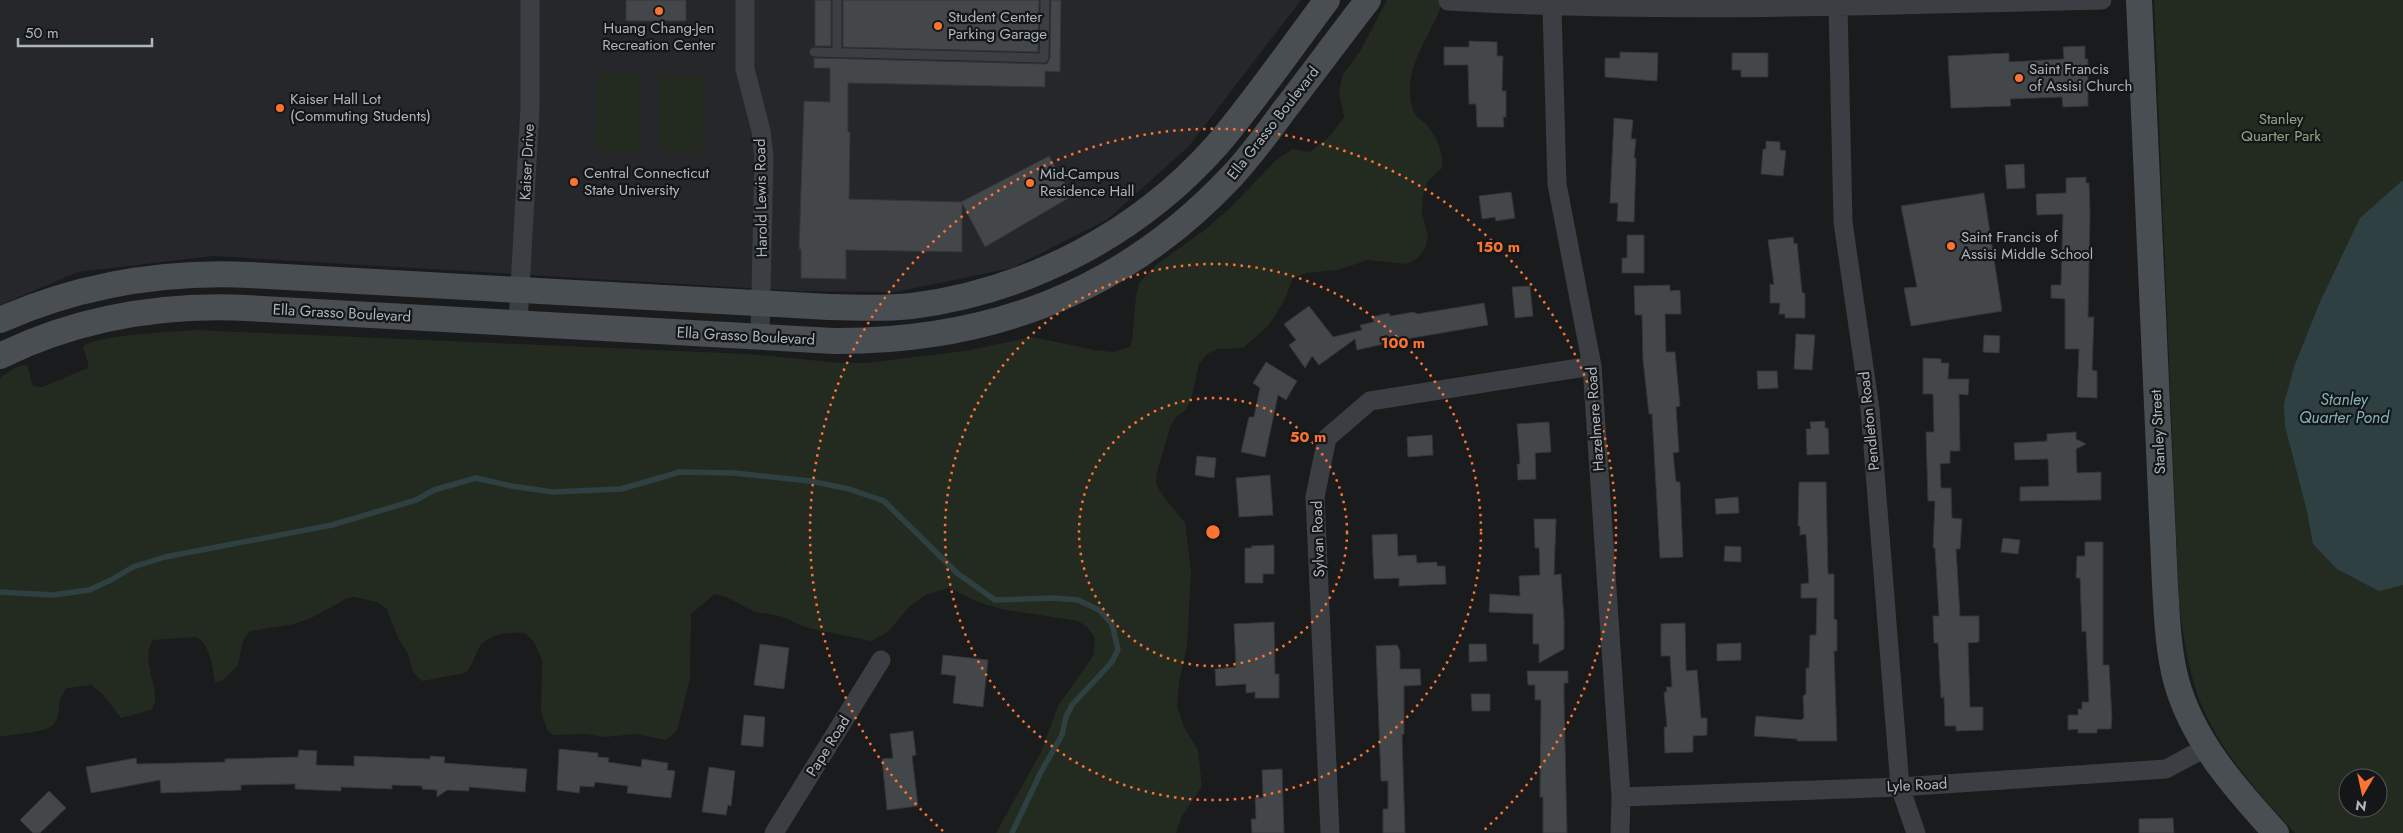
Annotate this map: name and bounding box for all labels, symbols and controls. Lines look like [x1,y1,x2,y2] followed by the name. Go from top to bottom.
[653,5,665,17] marker: Huang Chang-Jen Recreation Center
[948,6,1047,45] place label: Student Center Parking Garage
[18,15,151,47] scale bar
[602,17,717,56] place label: Huang Chang-Jen Recreation Center
[932,20,944,32] marker: Student Center Parking Garage
[25,22,59,44] text: 50 m
[2029,58,2132,97] place label: Saint Francis of Assisi Church
[1222,62,1324,184] street label: Ella Grasso Boulevard
[2013,72,2025,84] marker: Saint Francis of Assisi Church
[290,88,431,127] place label: Kaiser Hall Lot (Commuting Students)
[274,102,286,114] marker: Kaiser Hall Lot (Commuting Students)
[2241,108,2321,147] park label: Stanley Quarter Park
[514,123,540,201] street label: Kaiser Drive
[749,138,773,258] street label: Harold Lewis Road
[584,162,709,201] place label: Central Connecticut State University
[1040,163,1134,202] place label: Mid-Campus Residence Hall
[568,176,580,188] marker: Central Connecticut State University
[1024,177,1036,189] marker: Mid-Campus Residence Hall
[1961,226,2093,265] place label: Saint Francis of Assisi Middle School
[1476,236,1520,258] text: 150 m
[1945,240,1957,252] marker: Saint Francis of Assisi Middle School
[272,298,412,328] street label: Ella Grasso Boulevard
[676,321,816,351] street label: Ella Grasso Boulevard
[1381,332,1425,354] text: 100 m
[1580,366,1610,472] street label: Hazelmere Road
[1853,370,1885,472] street label: Pendleton Road
[2299,388,2390,429] water label: Stanley Quarter Pond
[2145,389,2171,475] street label: Stanley Street
[1290,426,1326,448] text: 50 m
[1306,500,1330,578] street label: Sylvan Road
[1204,523,1222,541] centre of rings
[801,711,855,781] street label: Pape Road
[2338,768,2388,818] north arrow
[1886,772,1948,798] street label: Lyle Road
[2354,795,2368,817] text: N

